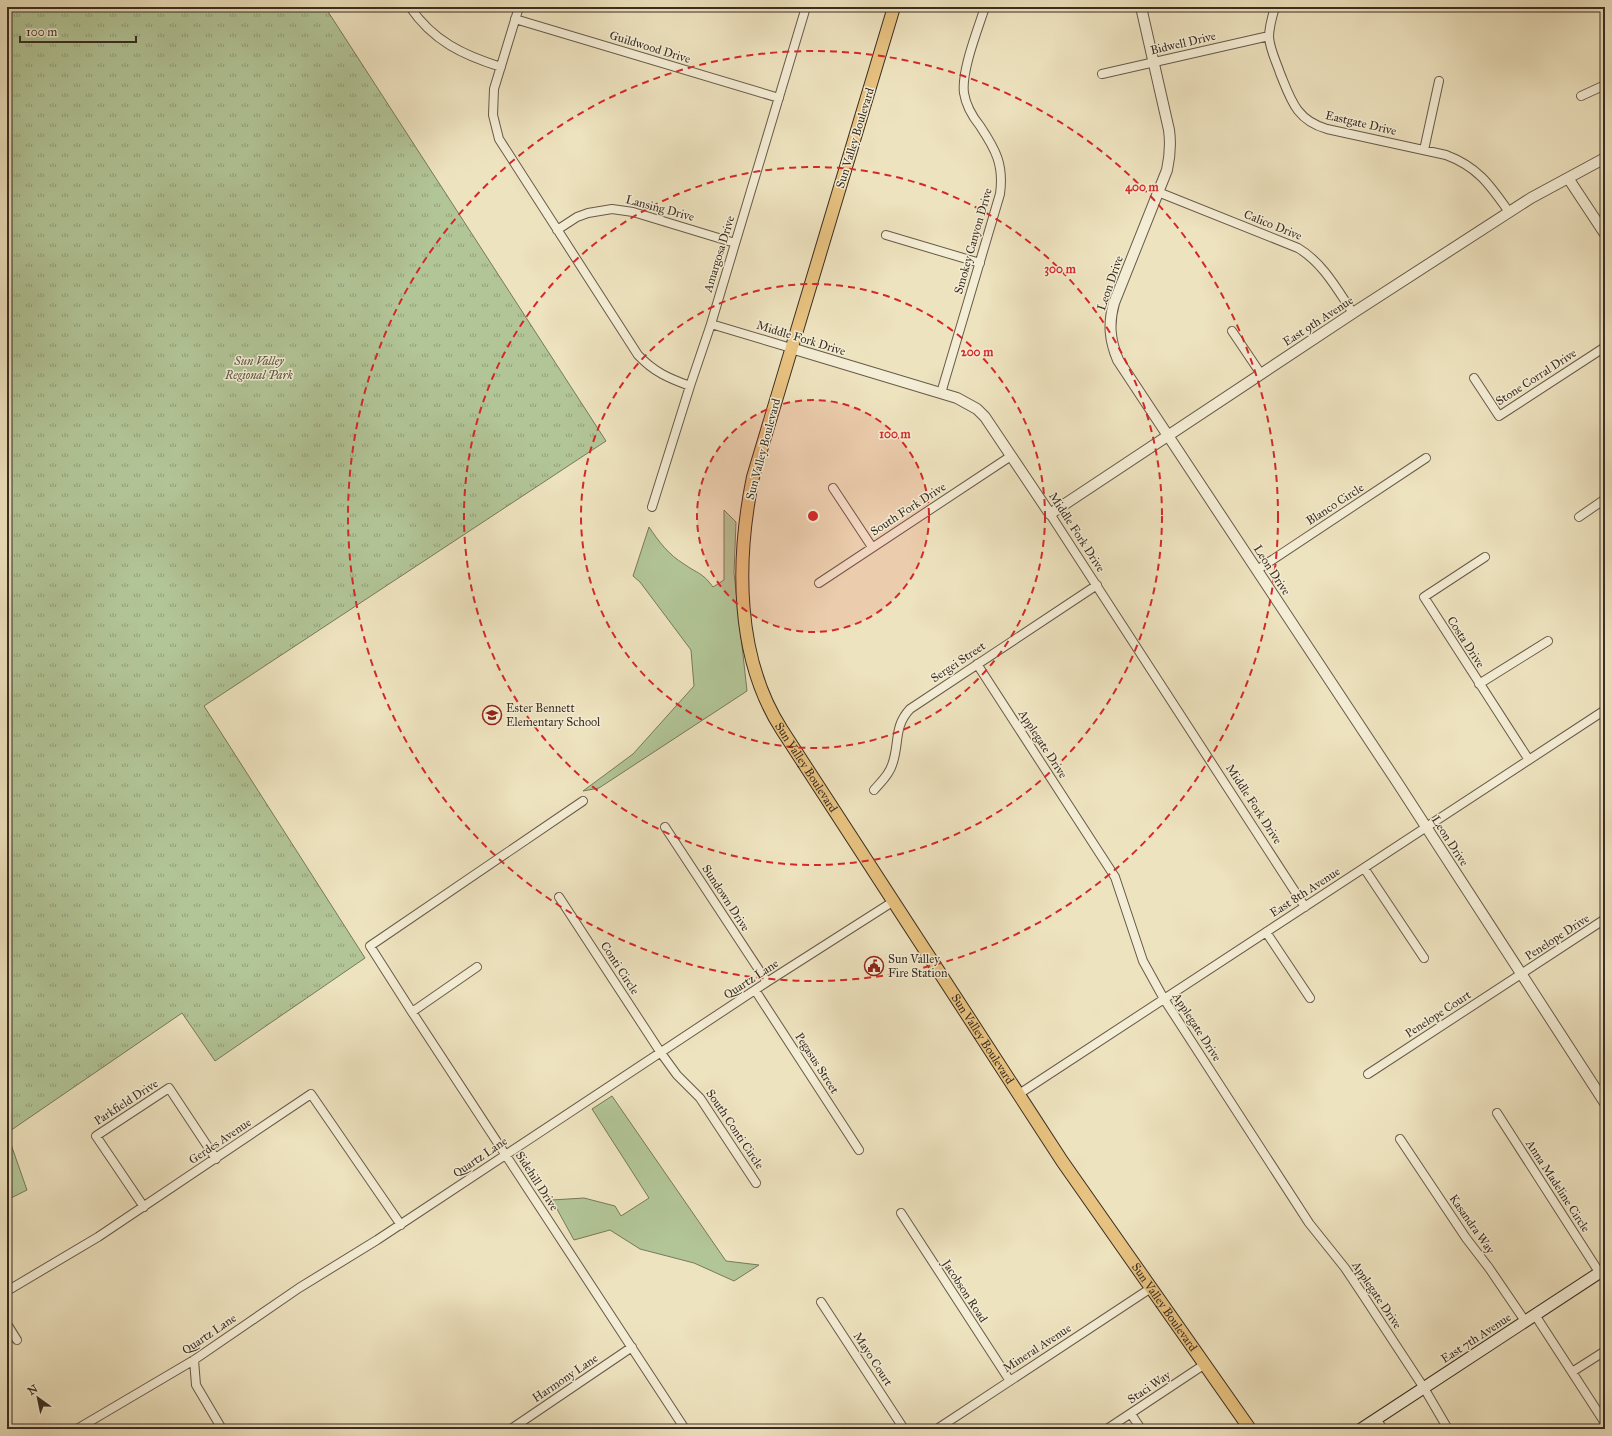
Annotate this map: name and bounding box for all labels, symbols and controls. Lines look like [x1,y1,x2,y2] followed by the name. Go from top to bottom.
[20,18,136,44] scale bar
[26,25,57,39] text: 100 m
[608,28,692,66] street label: Guildwood Drive
[1149,29,1217,57] street label: Bidwell Drive
[833,86,877,190] street label: Sun Valley Boulevard
[1324,108,1398,139] street label: Eastgate Drive
[1125,180,1160,195] text: 400 m
[951,186,995,296] street label: Smokey Canyon Drive
[624,192,696,225] street label: Lansing Drive
[1242,207,1304,243] street label: Calico Drive
[700,214,738,295] street label: Amargosa Drive
[1094,254,1126,312] street label: Leon Drive
[1044,262,1077,277] text: 300 m
[1280,293,1356,349] street label: East 9th Avenue
[755,318,847,358] street label: Middle Fork Drive
[961,345,994,359] text: 200 m
[1493,346,1579,408] street label: Stone Corral Drive
[224,354,294,382] park label: Sun Valley Regional Park
[743,397,783,501] street label: Sun Valley Boulevard
[879,427,912,441] text: 100 m
[868,479,948,539] street label: South Fork Drive
[1304,480,1366,528] street label: Blanco Circle
[1046,489,1108,575] street label: Middle Fork Drive
[806,509,820,523] centre of rings
[1251,542,1293,598] street label: Leon Drive
[1444,614,1488,670] street label: Costa Drive
[928,638,989,686] street label: Sergei Street
[506,701,601,729] place label: Ester Bennett Elementary School
[481,704,503,726] school or university icon: Ester Bennett Elementary School
[1014,706,1070,781] street label: Applegate Drive
[772,720,840,815] street label: Sun Valley Boulevard
[1223,761,1285,847] street label: Middle Fork Drive
[1429,813,1471,869] street label: Leon Drive
[699,862,753,934] street label: Sundown Drive
[1267,864,1343,920] street label: East 8th Avenue
[1522,911,1592,963] street label: Penelope Drive
[598,939,642,997] street label: Conti Circle
[888,952,948,980] place label: Sun Valley Fire Station
[863,955,885,977] public building icon: Sun Valley Fire Station
[721,956,781,1002] street label: Quartz Lane
[1403,987,1474,1040] street label: Penelope Court
[1168,989,1224,1064] street label: Applegate Drive
[948,991,1017,1087] street label: Sun Valley Boulevard
[791,1030,842,1097] street label: Pegasus Street
[91,1076,161,1128] street label: Parkfield Drive
[703,1087,767,1171] street label: South Conti Circle
[186,1115,254,1167] street label: Gerdes Avenue
[450,1134,510,1180] street label: Quartz Lane
[1522,1136,1593,1235] street label: Anna Madeline Circle
[513,1149,561,1213] street label: Sidehill Drive
[1446,1192,1498,1257] street label: Kasandra Way
[938,1255,990,1325] street label: Jacobson Road
[1348,1258,1405,1332] street label: Applegate Drive
[1129,1260,1200,1354] street label: Sun Valley Boulevard
[1438,1310,1514,1366] street label: East 7th Avenue
[179,1311,239,1357] street label: Quartz Lane
[1000,1321,1074,1375] street label: Mineral Avenue
[851,1330,896,1389] street label: Mayo Court
[530,1351,600,1405] street label: Harmony Lane
[1125,1367,1173,1406] street label: Staci Way
[18,1378,58,1418] north arrow
[25,1382,41,1398] text: N

